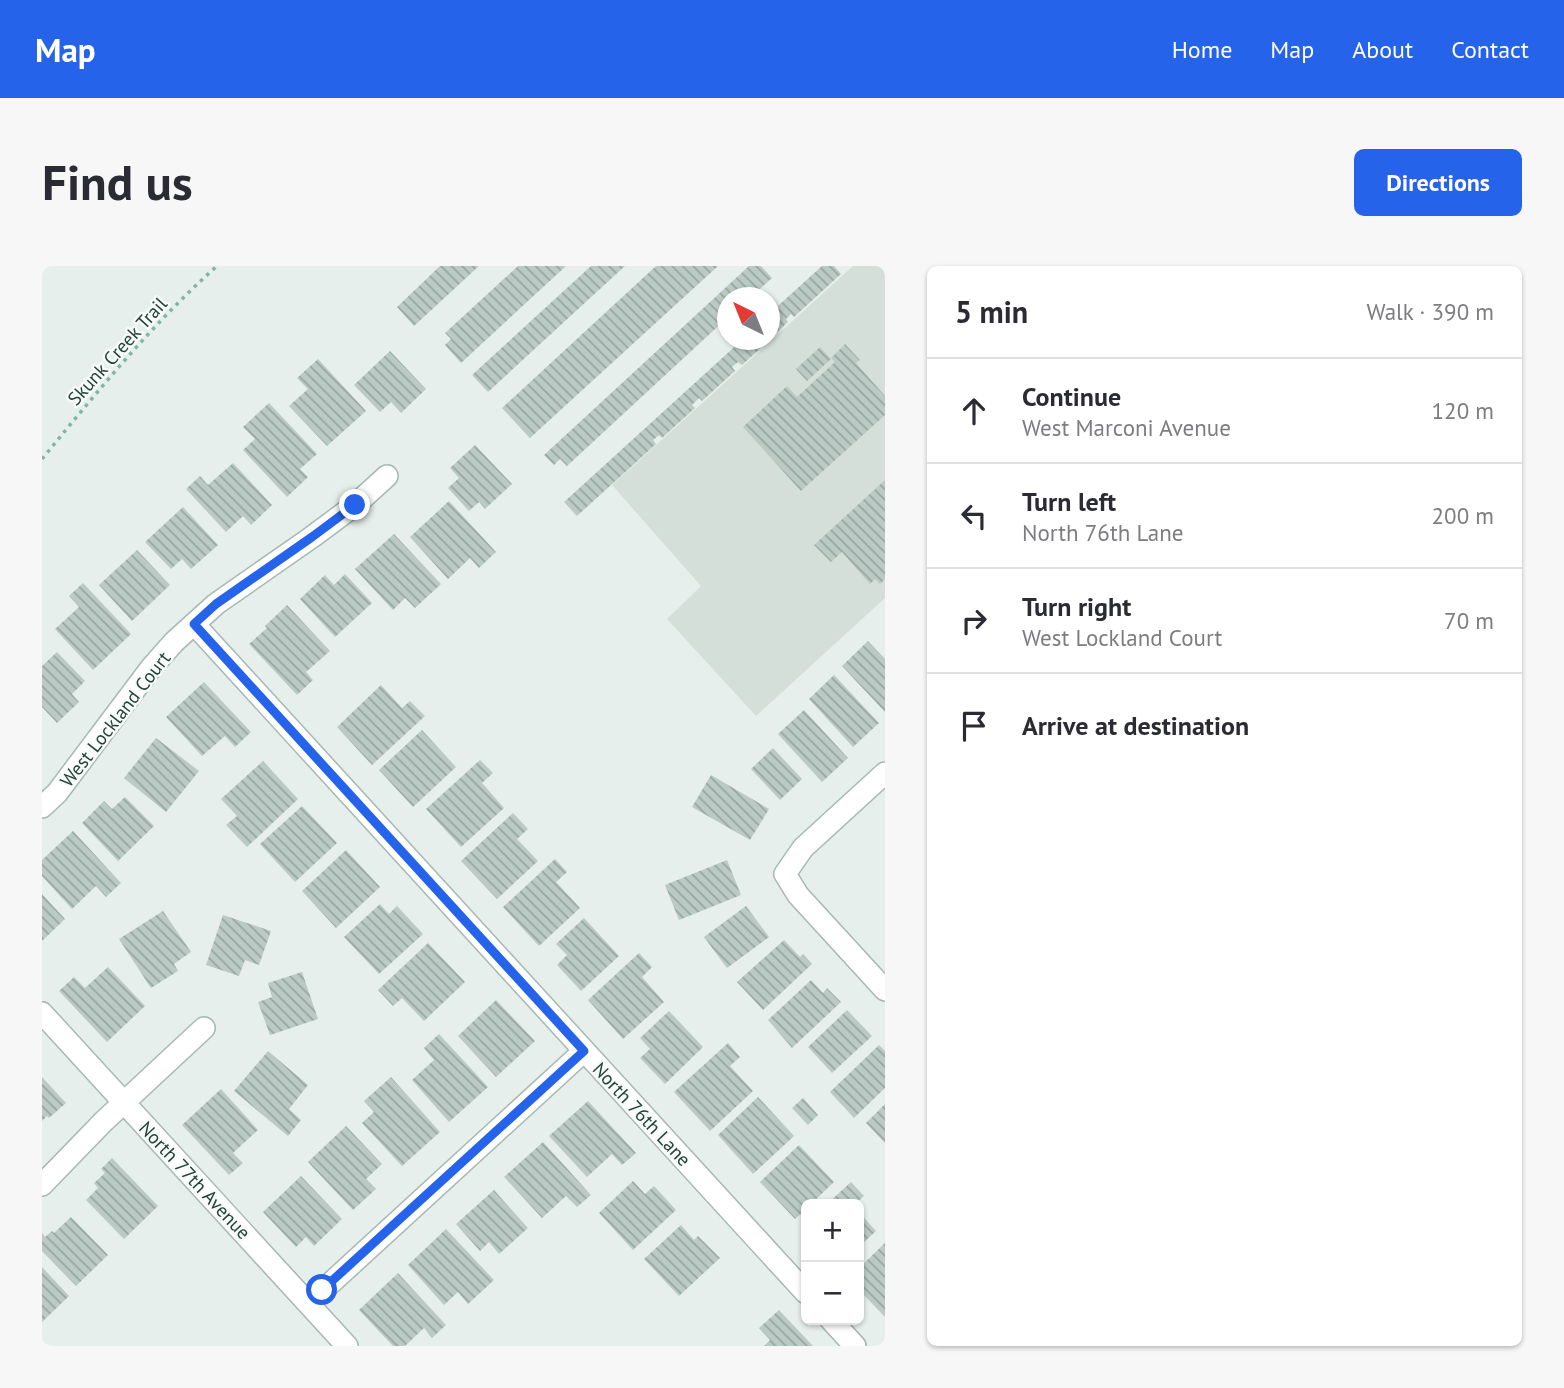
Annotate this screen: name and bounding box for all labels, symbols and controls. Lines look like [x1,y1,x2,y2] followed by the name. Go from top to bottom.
[35,28,96,71] text: Map
[1172,34,1232,65] text: Home
[1270,34,1314,65] text: Map
[1352,34,1413,65] text: About
[1451,34,1529,65] text: Contact
[1354,149,1522,216] button: Directions
[42,150,193,214] text: Find us
[717,287,780,350] north arrow
[62,292,172,410] street label: Skunk Creek Trail
[955,292,1028,331] text: 5 min
[1367,297,1494,326] text: Walk · 390 m
[1022,380,1121,413] text: Continue
[955,392,993,430] icon: ahead
[1432,396,1494,425] text: 120 m
[1022,413,1231,442] text: West Marconi Avenue
[1022,485,1116,518] text: Turn left
[339,489,370,520] route end
[955,497,993,535] icon: left
[1432,501,1494,530] text: 200 m
[1022,518,1184,547] text: North 76th Lane
[1022,590,1131,623] text: Turn right
[955,602,993,640] icon: right
[1444,606,1494,635] text: 70 m
[1022,623,1222,652] text: West Lockland Court
[55,646,176,792] street label: West Lockland Court
[955,707,993,745] icon: arrive
[1022,709,1249,742] text: Arrive at destination
[588,1057,696,1171] street label: North 76th Lane
[134,1116,256,1244] street label: North 77th Avenue
[801,1199,864,1325] map controls
[801,1199,864,1262] button: +
[801,1262,864,1325] button: −
[306,1274,337,1305] route start

